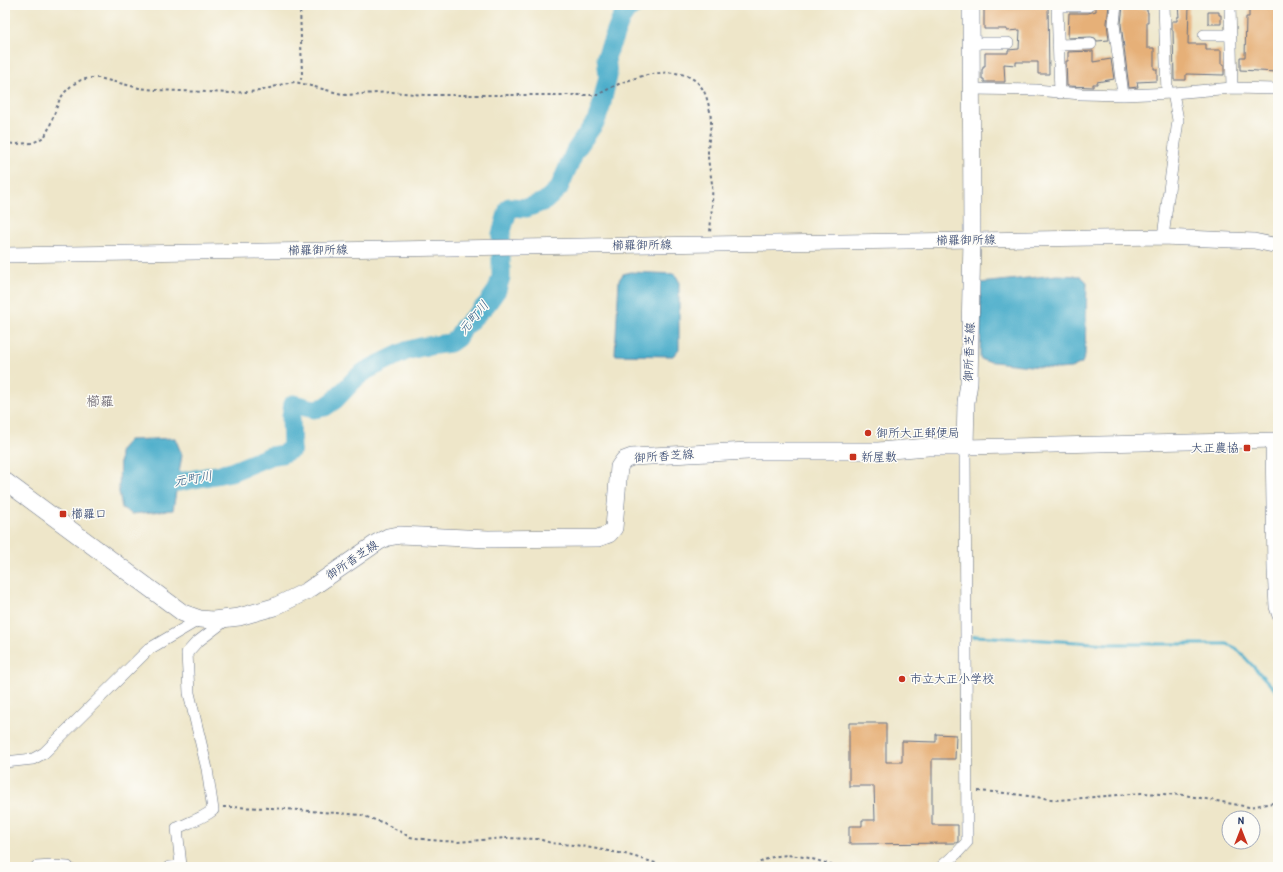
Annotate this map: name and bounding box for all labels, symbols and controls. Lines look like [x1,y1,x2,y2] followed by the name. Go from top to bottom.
[936,230,996,249] street label: 櫛羅御所線
[612,235,672,254] street label: 櫛羅御所線
[288,240,348,259] street label: 櫛羅御所線
[454,296,492,338] water label: 元町川
[959,322,978,382] street label: 御所香芝線
[86,391,114,410] district label: 櫛羅
[876,424,960,441] place label: 御所大正郵便局
[863,428,873,438] marker: 御所大正郵便局
[1191,439,1239,456] place label: 大正農協
[1242,443,1252,453] marker: 大正農協
[633,445,694,466] street label: 御所香芝線
[861,448,897,465] place label: 新屋敷
[848,452,858,462] marker: 新屋敷
[172,466,214,490] water label: 元町川
[71,505,107,522] place label: 櫛羅口
[58,509,68,519] marker: 櫛羅口
[322,536,381,583] street label: 御所香芝線
[910,670,994,687] place label: 市立大正小学校
[897,674,907,684] marker: 市立大正小学校
[1221,810,1261,850] north arrow
[1238,813,1244,827] text: N

